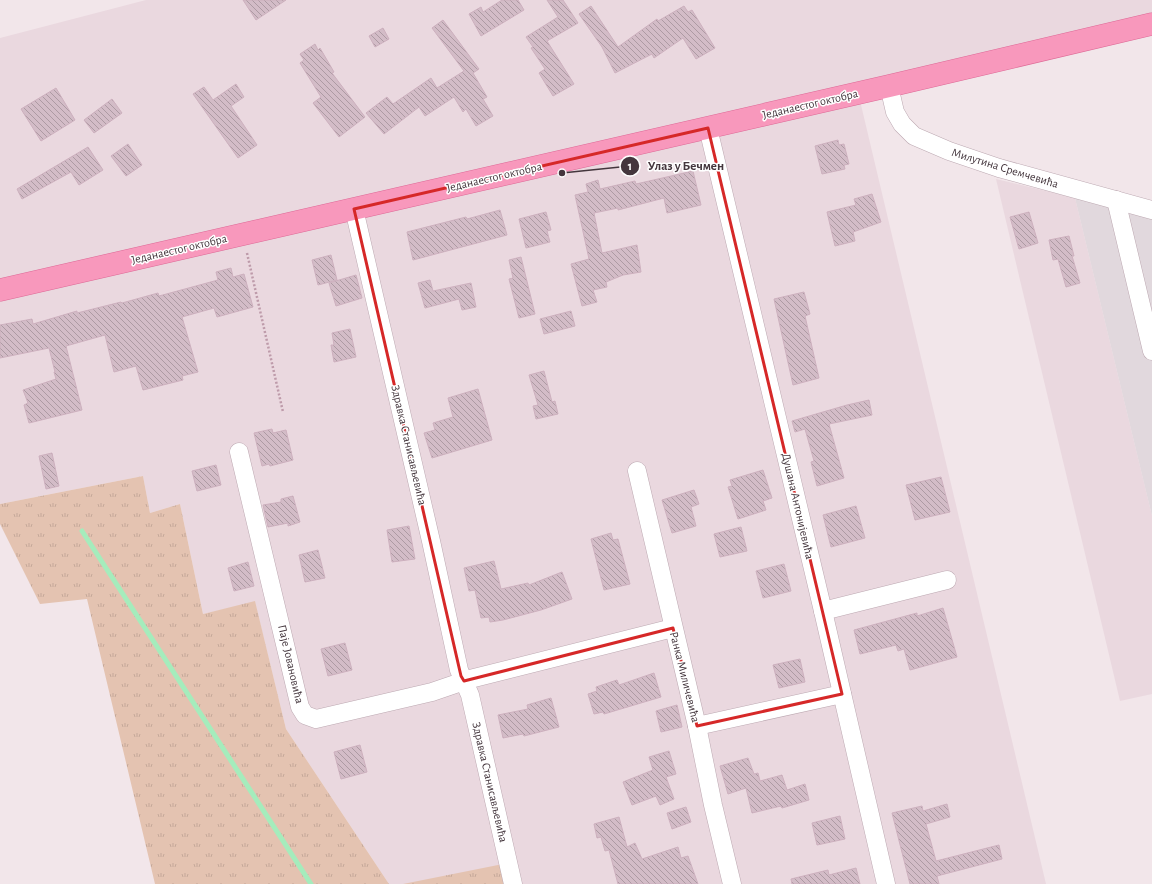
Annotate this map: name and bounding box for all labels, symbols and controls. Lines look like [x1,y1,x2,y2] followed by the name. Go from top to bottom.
[761,87,860,121] street label: Једанаестог октобра
[950,146,1060,191] street label: Милутина Сремчевића
[620,153,732,178] callout: Улаз у Бечмен
[445,160,544,194] street label: Једанаестог октобра
[628,160,632,172] text: 1
[648,160,724,173] text: Улаз у Бечмен
[130,232,229,266] street label: Једанаестог октобра
[389,384,429,507] street label: Здравка Станисављевића
[779,452,816,561] street label: Душана Антонијевића
[275,624,306,705] street label: Паје Јовановића
[668,630,702,724] street label: Ранка Миличевића
[470,721,510,844] street label: Здравка Станисављевића

